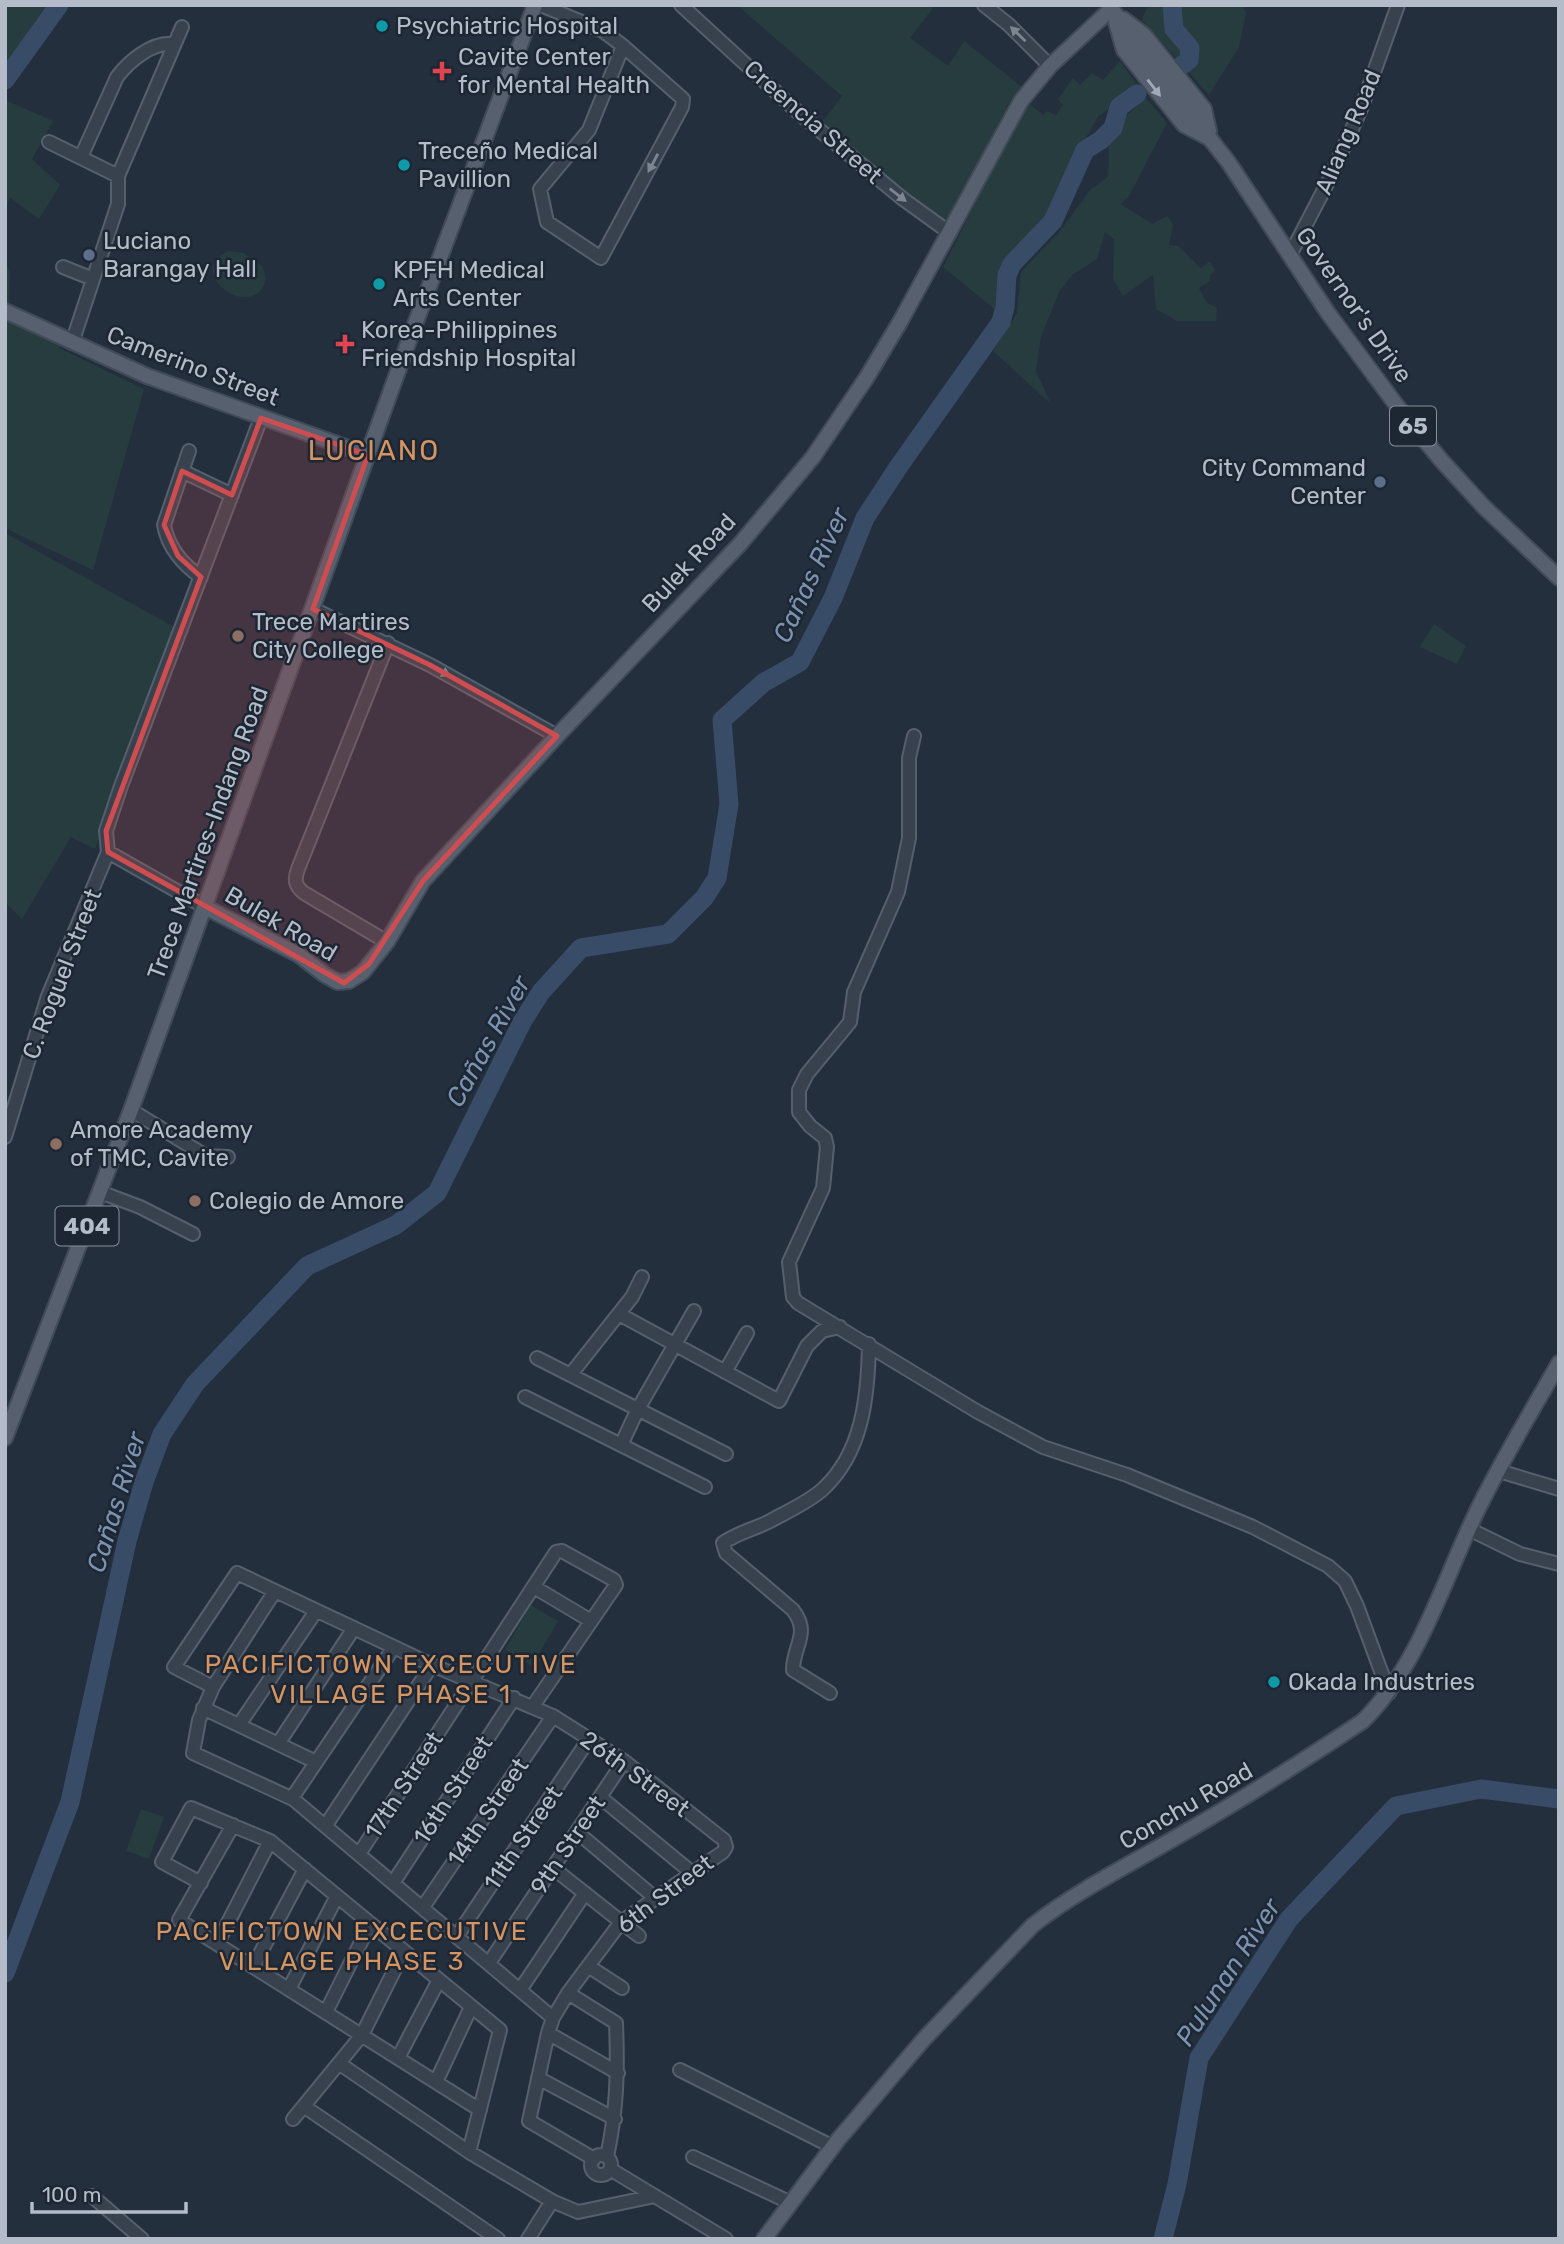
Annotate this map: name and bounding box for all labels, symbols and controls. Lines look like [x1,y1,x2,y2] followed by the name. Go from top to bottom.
[396,12,618,40] place label: Psychiatric Hospital
[374,18,390,34] marker: Psychiatric Hospital
[1010,26,1026,42] one-way arrow
[458,43,650,99] place label: Cavite Center for Mental Health
[738,54,888,190] street label: Creencia Street
[432,61,452,81] marker: Cavite Center for Mental Health
[1309,65,1387,199] street label: Aliang Road
[1146,79,1161,96] one-way arrow
[418,137,598,193] place label: Treceño Medical Pavillion
[647,153,659,173] one-way arrow
[396,157,412,173] marker: Treceño Medical Pavillion
[889,188,907,203] one-way arrow
[1290,222,1418,388] street label: Governor's Drive
[103,227,257,283] place label: Luciano Barangay Hall
[81,247,97,263] marker: Luciano Barangay Hall
[393,256,545,312] place label: KPFH Medical Arts Center
[371,276,387,292] marker: KPFH Medical Arts Center
[361,316,576,372] place label: Korea-Philippines Friendship Hospital
[103,320,283,412] street label: Camerino Street
[335,334,355,354] marker: Korea-Philippines Friendship Hospital
[1390,406,1436,446] road number: 65
[308,434,440,467] district label: LUCIANO
[1202,454,1366,510] place label: City Command Center
[1372,474,1388,490] marker: City Command Center
[767,502,857,647] water label: Cañas River
[636,508,742,618] street label: Bulek Road
[252,608,410,664] place label: Trece Martires City College
[230,628,246,644] marker: Trece Martires City College
[431,665,451,677] one-way arrow
[142,683,274,983] street label: Trece Martires-Indang Road
[220,881,342,967] street label: Bulek Road
[17,885,107,1063] street label: C. Roguel Street
[440,969,538,1112] water label: Cañas River
[70,1116,253,1172] place label: Amore Academy of TMC, Cavite
[48,1136,64,1152] marker: Amore Academy of TMC, Cavite
[209,1187,404,1215] place label: Colegio de Amore
[187,1193,203,1209] marker: Colegio de Amore
[56,1206,119,1246] road number: 404
[80,1427,153,1576] water label: Cañas River
[204,1649,578,1710] district label: PACIFICTOWN EXCECUTIVE VILLAGE PHASE 1
[1288,1668,1475,1696] place label: Okada Industries
[1266,1674,1282,1690] marker: Okada Industries
[575,1725,695,1823] street label: 26th Street
[359,1726,449,1844] street label: 17th Street
[407,1730,499,1850] street label: 16th Street
[442,1753,534,1871] street label: 14th Street
[1114,1757,1258,1855] street label: Conchu Road
[478,1781,568,1895] street label: 11th Street
[525,1790,611,1900] street label: 9th Street
[611,1849,719,1939] street label: 6th Street
[1169,1892,1288,2052] water label: Pulunan River
[155,1916,529,1977] district label: PACIFICTOWN EXCECUTIVE VILLAGE PHASE 3
[32,2170,186,2214] scale bar
[42,2182,101,2207] text: 100 m

